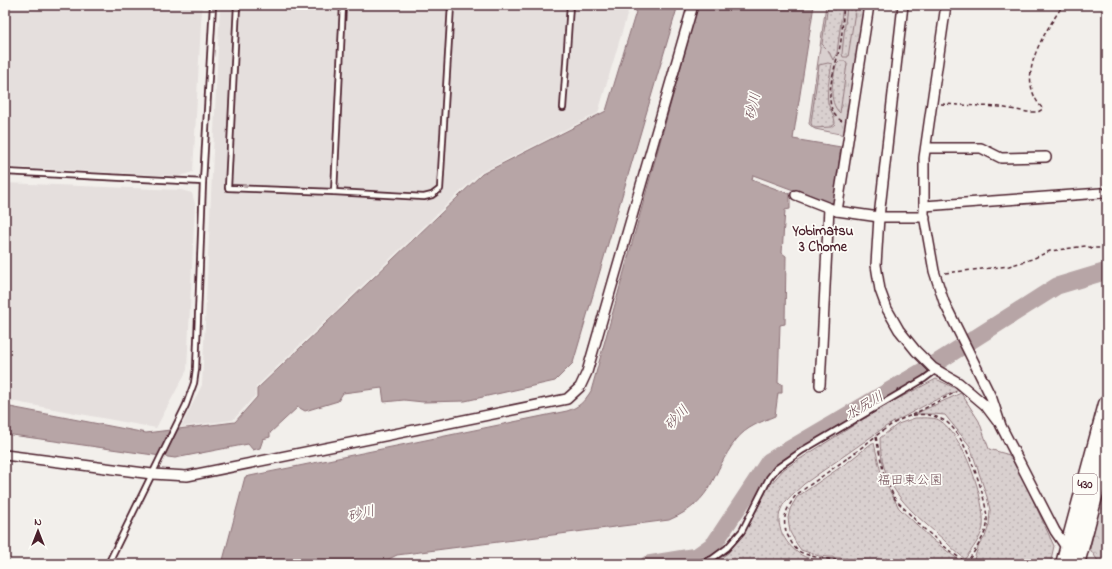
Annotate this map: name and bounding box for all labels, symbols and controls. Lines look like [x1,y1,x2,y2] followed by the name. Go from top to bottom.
[740,90,767,122] water label: 砂川
[792,221,854,258] district label: Yobimatsu 3 Chome
[841,387,888,426] water label: 水尻川
[660,401,694,435] water label: 砂川
[877,471,943,490] park label: 福田東公園
[1073,474,1097,494] road number: 430
[345,501,377,528] water label: 砂川
[18,511,58,551] north arrow
[34,514,42,530] text: N

